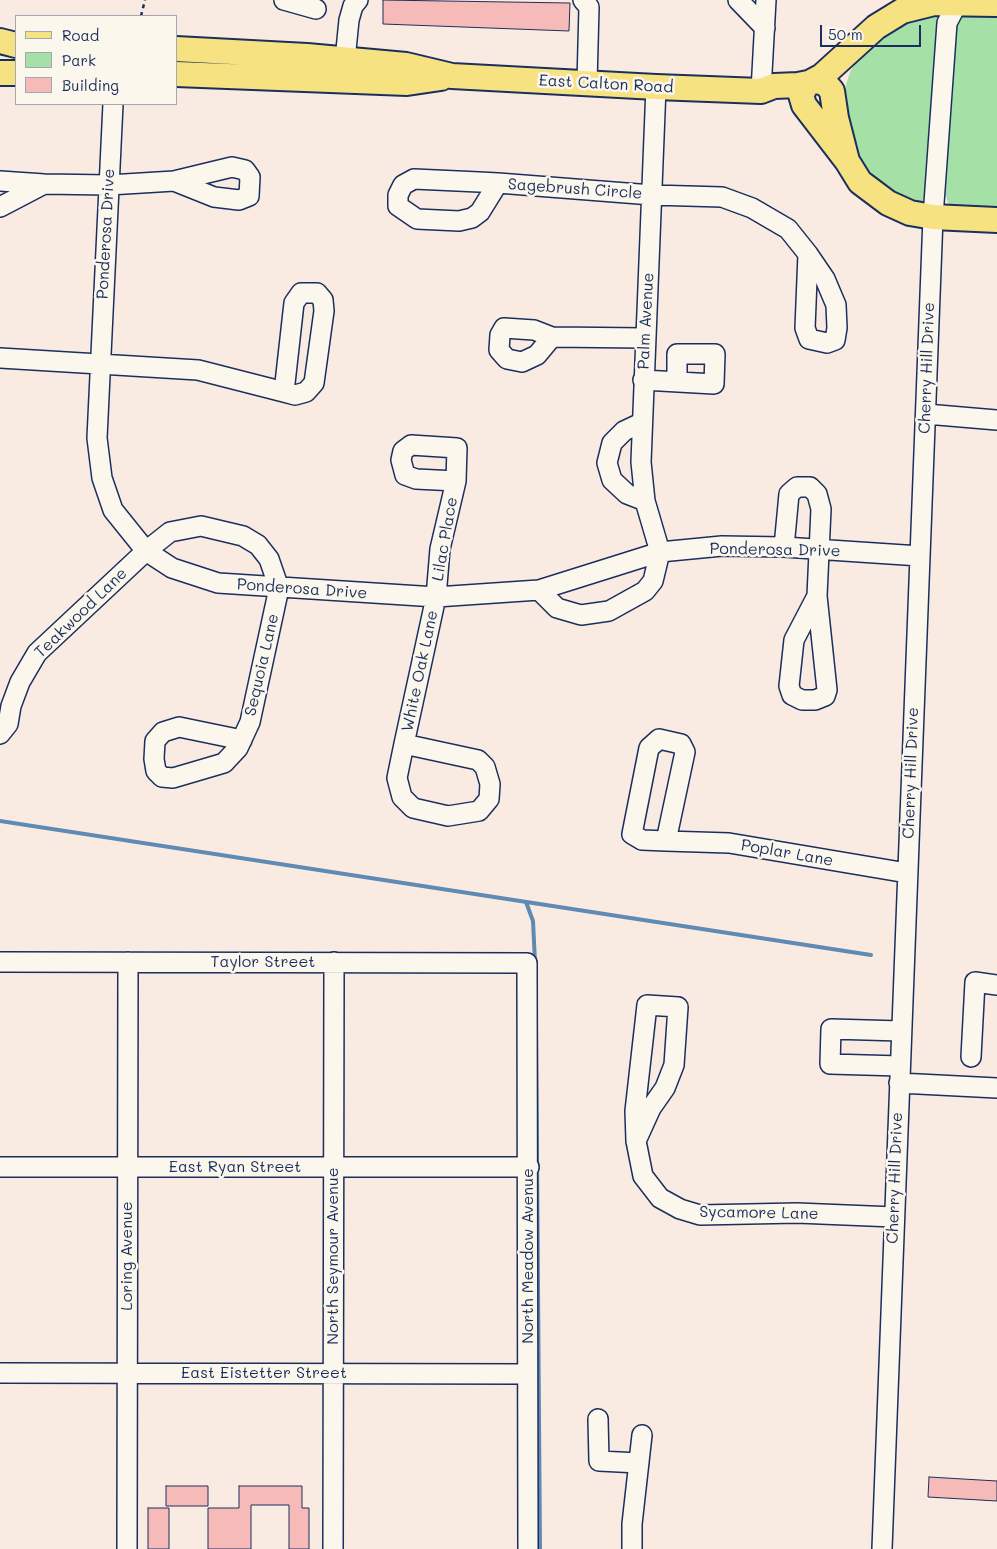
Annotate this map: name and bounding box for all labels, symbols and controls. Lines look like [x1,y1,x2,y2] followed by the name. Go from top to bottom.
[15,15,178,105] legend
[822,15,923,47] scale bar
[828,24,863,44] text: 50 m
[62,25,99,45] text: Road
[62,50,96,70] text: Park
[538,71,674,97] street label: East Calton Road
[62,75,119,95] text: Building
[93,168,119,300] street label: Ponderosa Drive
[507,175,643,203] street label: Sagebrush Circle
[634,272,658,370] street label: Palm Avenue
[915,302,939,434] street label: Cherry Hill Drive
[428,496,462,582] street label: Lilac Place
[709,539,841,561] street label: Ponderosa Drive
[31,564,131,662] street label: Teakwood Lane
[236,575,368,603] street label: Ponderosa Drive
[398,609,442,733] street label: White Oak Lane
[241,612,283,718] street label: Sequoia Lane
[899,707,923,839] street label: Cherry Hill Drive
[739,835,835,871] street label: Poplar Lane
[211,952,315,972] street label: Taylor Street
[883,1112,907,1244] street label: Cherry Hill Drive
[169,1157,301,1177] street label: East Ryan Street
[323,1167,343,1345] street label: North Seymour Avenue
[518,1168,538,1344] street label: North Meadow Avenue
[117,1201,137,1311] street label: Loring Avenue
[699,1202,819,1224] street label: Sycamore Lane
[181,1363,347,1383] street label: East Eistetter Street

